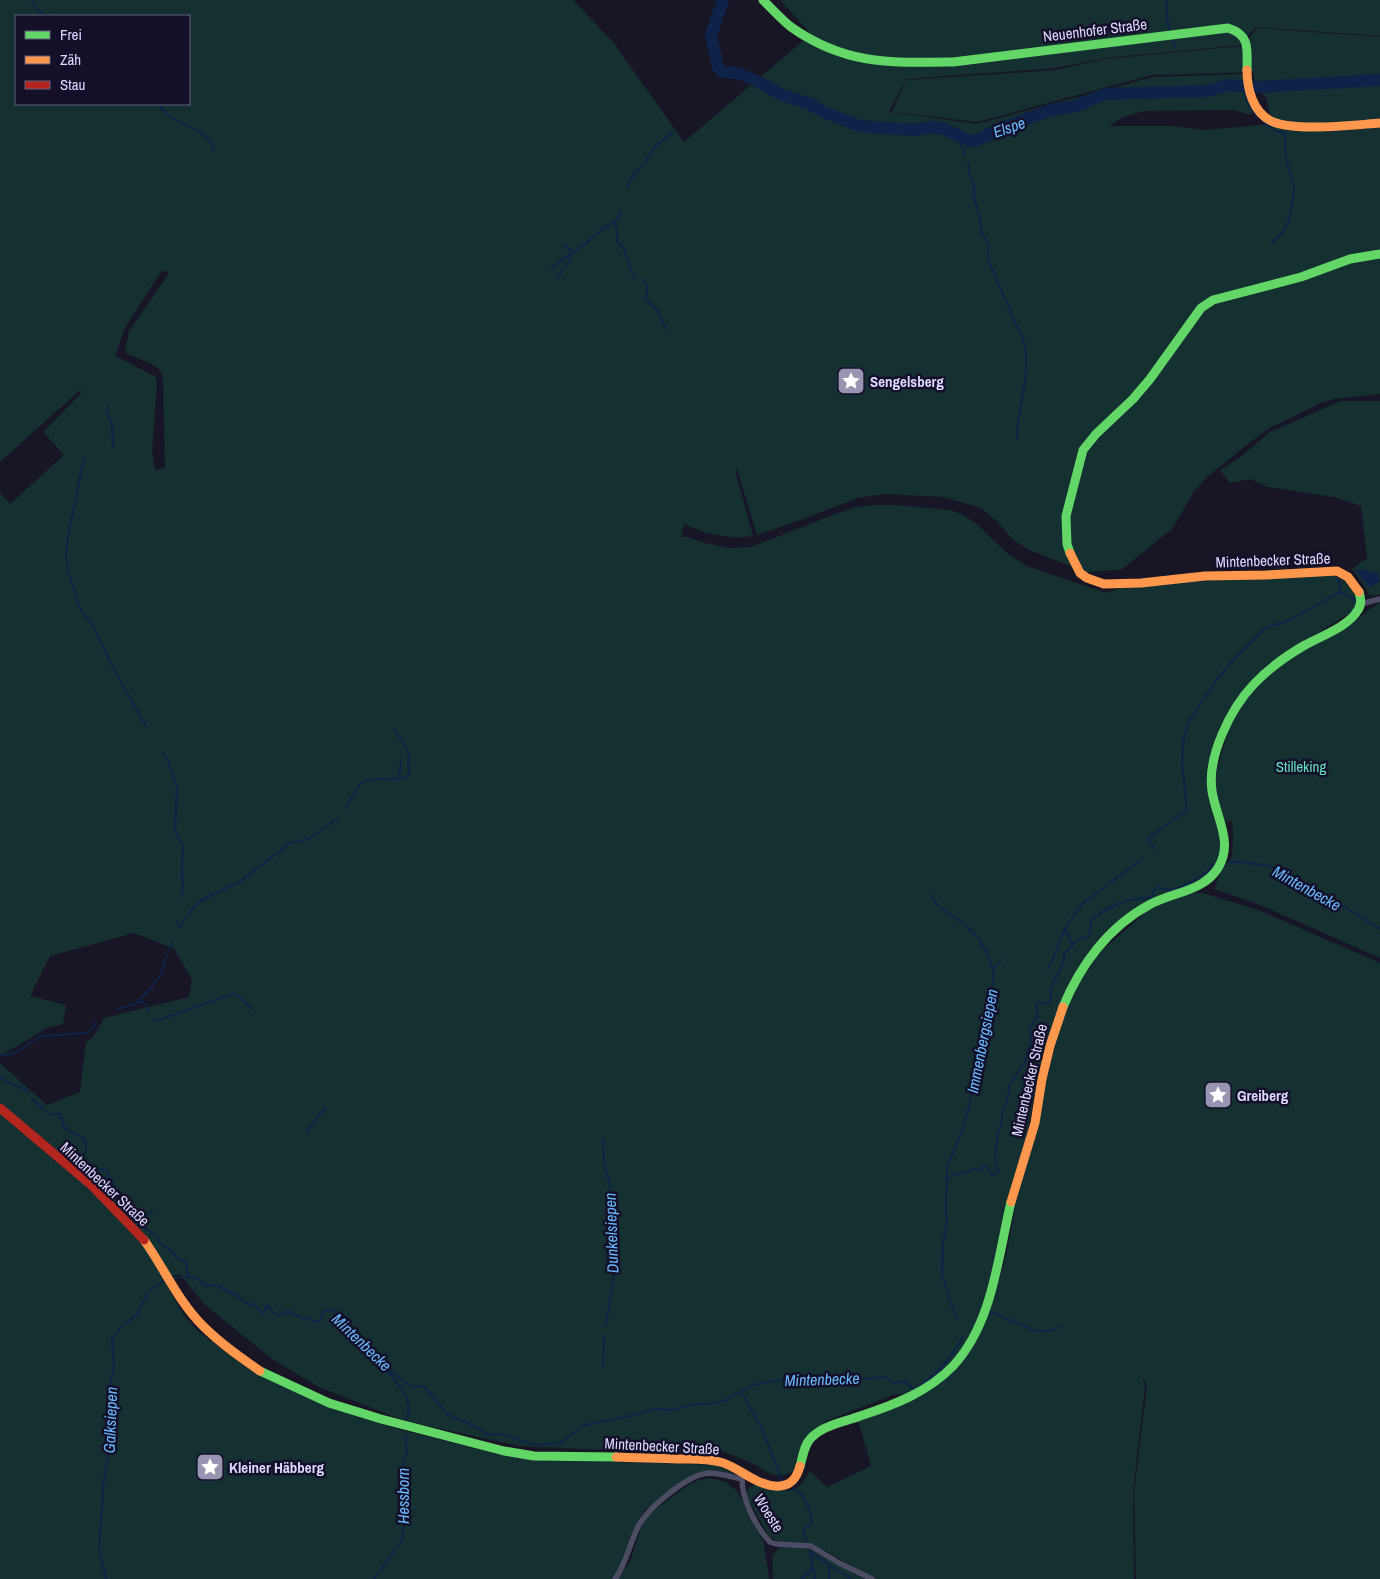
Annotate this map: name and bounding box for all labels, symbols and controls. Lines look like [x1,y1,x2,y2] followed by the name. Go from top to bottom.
[1042,13,1148,47] street label: Neuenhofer Straße
[15,15,190,105] legend
[60,24,82,45] text: Frei
[60,49,81,70] text: Zäh
[60,74,85,95] text: Stau
[990,111,1028,143] water label: Elspe
[836,366,866,396] place icon: Sengelsberg
[870,371,944,392] place label: Sengelsberg
[1215,547,1331,572] street label: Mintenbecker Straße
[1276,756,1326,777] park label: Stilleking
[1269,860,1345,916] water label: Mintenbecke
[961,987,1003,1095] water label: Immenbergsiepen
[1006,1022,1052,1138] street label: Mintenbecker Straße
[1203,1080,1233,1110] place icon: Greiberg
[1237,1085,1289,1106] place label: Greiberg
[56,1137,154,1231] street label: Mintenbecker Straße
[599,1193,623,1273] water label: Dunkelsiepen
[327,1308,397,1376] water label: Mintenbecke
[784,1367,860,1391] water label: Mintenbecke
[98,1386,122,1454] water label: Galksiepen
[604,1433,720,1459] street label: Mintenbecker Straße
[195,1452,225,1482] place icon: Kleiner Häbberg
[229,1457,324,1478] place label: Kleiner Häbberg
[392,1468,414,1524] water label: Hessborn
[749,1490,789,1536] street label: Woeste

